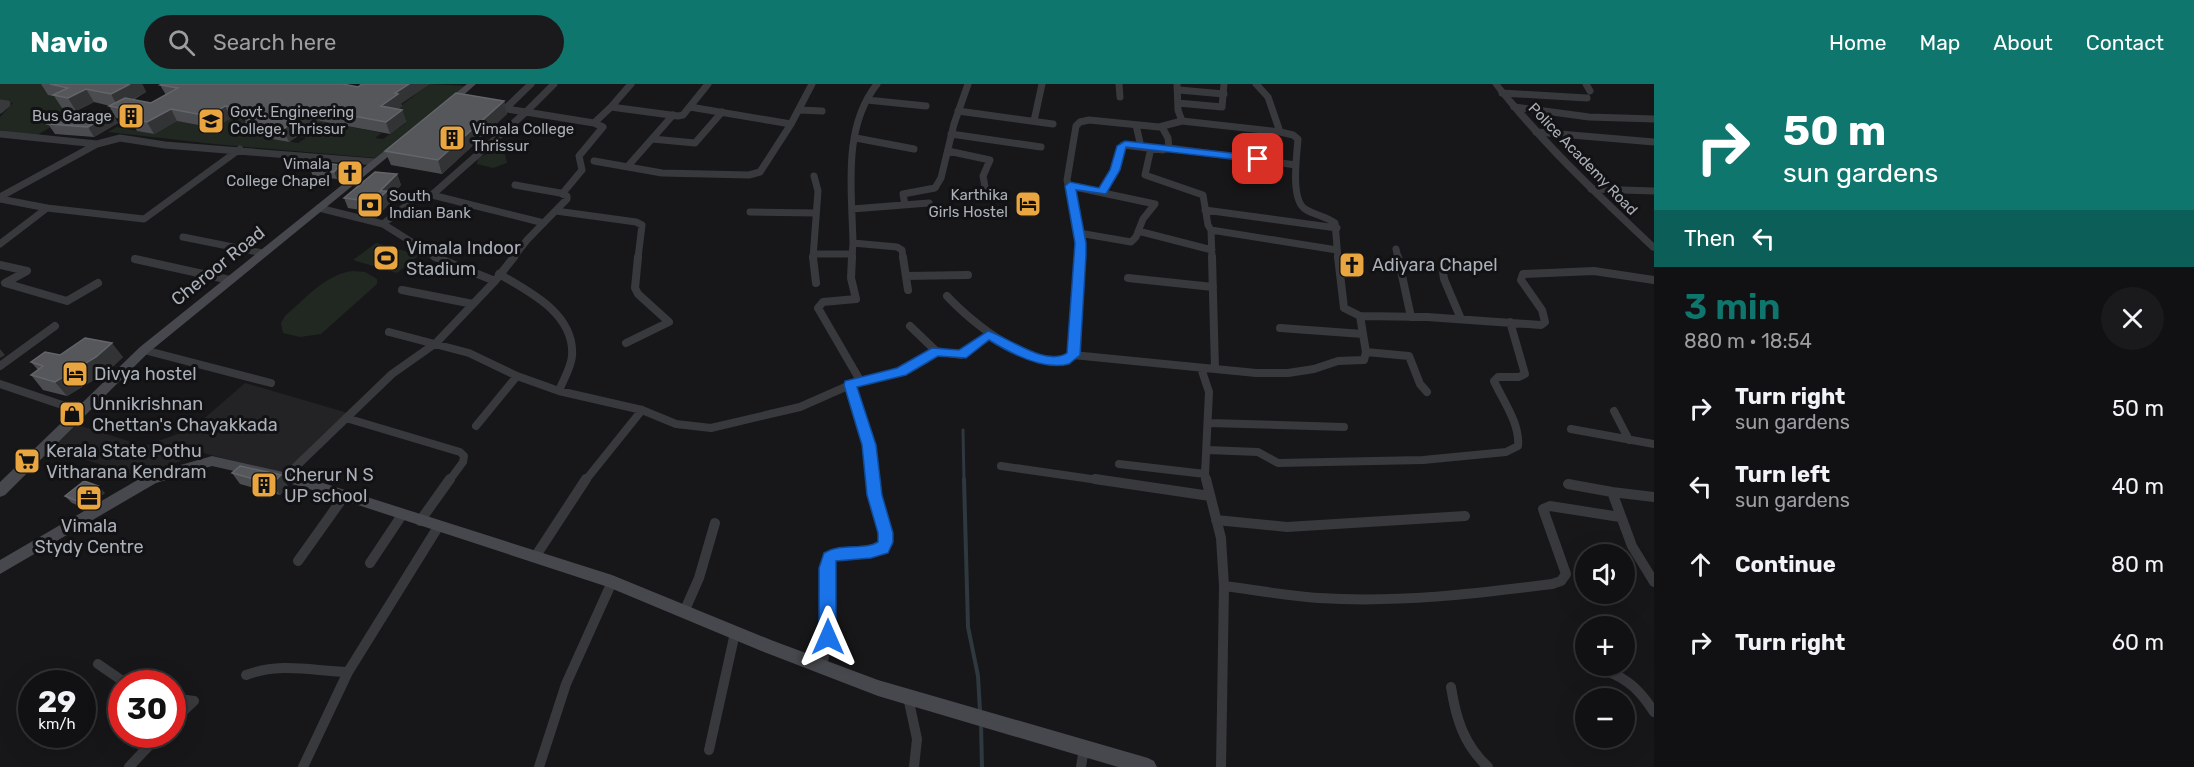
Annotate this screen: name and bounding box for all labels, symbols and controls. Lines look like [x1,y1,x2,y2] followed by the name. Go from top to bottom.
[144,15,564,69] search box
[30,26,108,59] text: Navio
[165,26,198,59] icon: search
[213,29,336,56] text: Search here
[1829,30,1886,55] text: Home
[1919,30,1960,55] text: Map
[1993,30,2053,55] text: About
[2086,30,2164,55] text: Contact
[1525,99,1641,219] street label: Police Academy Road
[116,101,146,131] building icon: Bus Garage
[230,103,354,138] place label: Govt. Engineering College, Thrissur
[196,106,226,136] school or university icon: Govt. Engineering College, Thrissur
[1783,106,1886,156] text: 50 m
[32,107,112,125] place label: Bus Garage
[1684,108,1762,186] icon: right
[472,120,574,155] place label: Vimala College Thrissur
[437,123,467,153] building icon: Vimala College Thrissur
[1232,133,1283,184] pin
[1241,142,1274,175] icon: arrive
[226,155,330,190] place label: Vimala College Chapel
[1783,157,1938,189] text: sun gardens
[335,158,365,188] church icon: Vimala College Chapel
[929,186,1008,221] place label: Karthika Girls Hostel
[389,187,471,222] place label: South Indian Bank
[1013,189,1043,219] hotel icon: Karthika Girls Hostel
[355,190,385,220] bank icon: South Indian Bank
[167,222,269,310] street label: Cheroor Road
[1747,222,1780,255] icon: left
[1684,225,1735,252] text: Then
[406,237,521,280] place label: Vimala Indoor Stadium
[371,243,401,273] sports icon: Vimala Indoor Stadium
[1337,250,1367,280] church icon: Adiyara Chapel
[1372,254,1498,276] place label: Adiyara Chapel
[1684,285,1781,328] text: 3 min
[2101,287,2164,350] button: close
[1684,329,1812,353] text: 880 m · 18:54
[60,359,90,389] hotel icon: Divya hostel
[94,363,197,385] place label: Divya hostel
[1735,383,1845,410] text: Turn right
[1684,392,1717,425] icon: right
[92,393,278,436] place label: Unnikrishnan Chettan's Chayakkada
[2112,395,2164,422] text: 50 m
[57,399,87,429] shop icon: Unnikrishnan Chettan's Chayakkada
[1735,410,1850,434] text: sun gardens
[46,440,207,483] place label: Kerala State Pothu Vitharana Kendram
[12,446,42,476] supermarket icon: Kerala State Pothu Vitharana Kendram
[1735,461,1830,488] text: Turn left
[284,464,374,507] place label: Cherur N S UP school
[249,470,279,500] building icon: Cherur N S UP school
[1684,470,1717,503] icon: left
[2111,473,2164,500] text: 40 m
[74,483,104,513] office icon: Vimala Stydy Centre
[1735,488,1850,512] text: sun gardens
[34,515,144,558] place label: Vimala Stydy Centre
[1575,544,1635,748] map controls
[1575,544,1635,604] button: sound
[1684,548,1717,581] icon: ahead
[1735,551,1836,578] text: Continue
[2111,551,2164,578] text: 80 m
[796,605,860,669] position arrow
[1575,616,1635,676] button: +
[1684,626,1717,659] icon: right
[1735,629,1845,656] text: Turn right
[2112,629,2164,656] text: 60 m
[108,670,186,748] speed limit sign: 30
[38,684,76,720] text: 29
[1575,688,1635,748] button: −
[38,715,76,733] text: km/h

